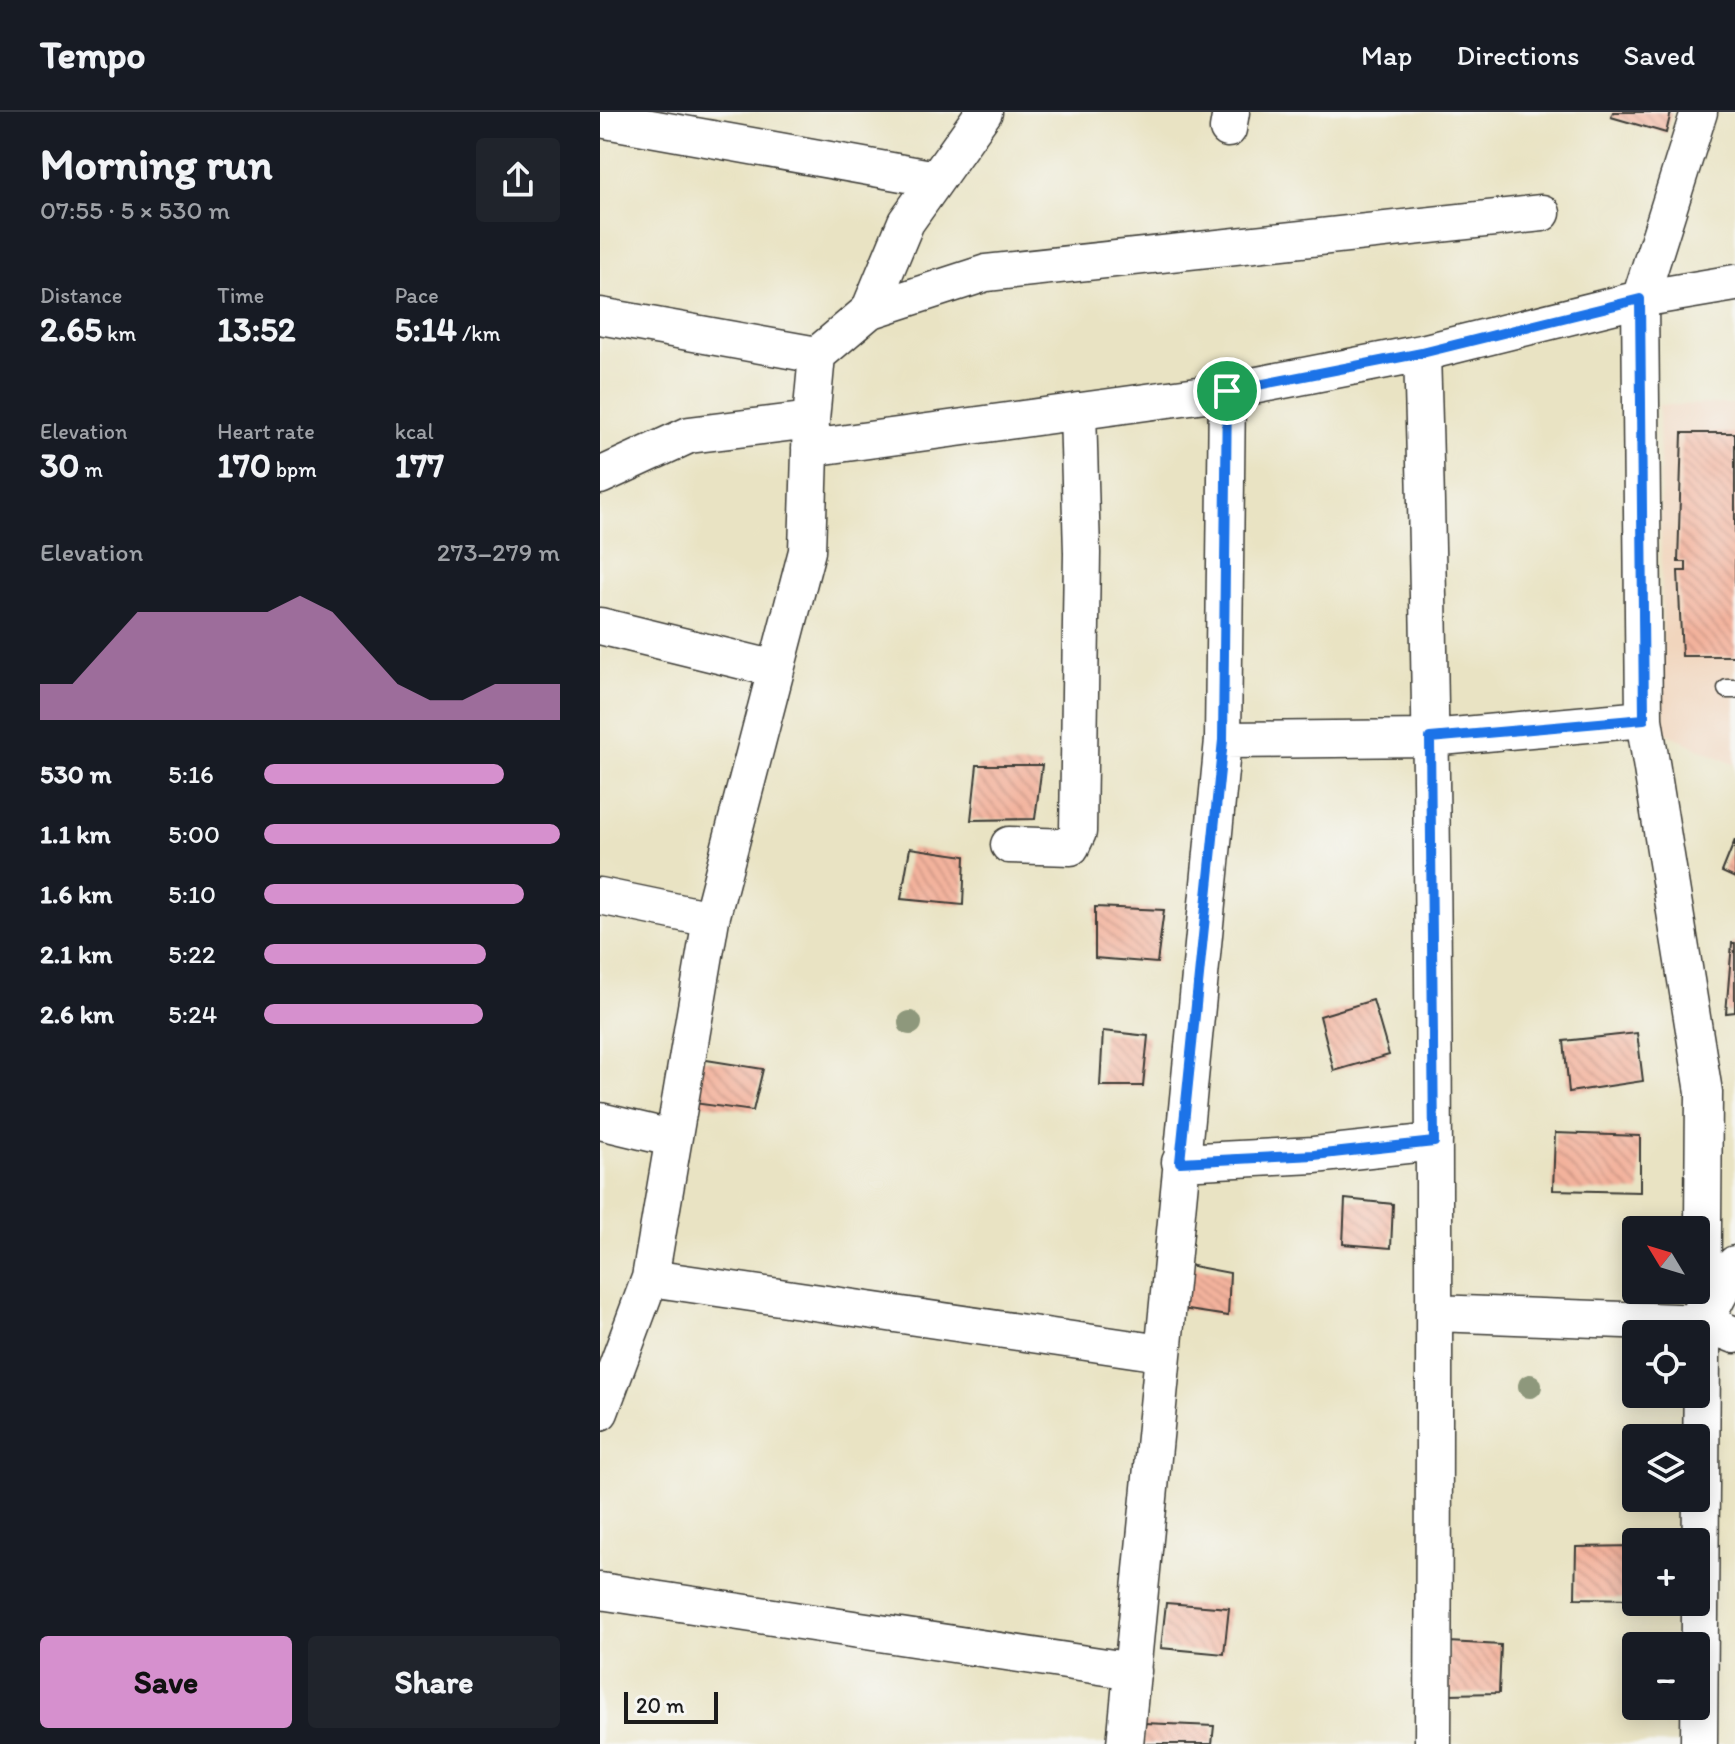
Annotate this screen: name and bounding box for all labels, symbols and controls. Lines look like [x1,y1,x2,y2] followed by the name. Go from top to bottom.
[40,32,146,78] text: Tempo
[1361,38,1412,72] text: Map
[1456,38,1580,72] text: Directions
[1624,38,1695,72] text: Saved
[40,137,273,190] text: Morning run
[476,138,560,222] button: share
[40,194,230,226] text: 07:55 · 5 × 530 m
[40,282,122,309] text: Distance
[217,282,264,309] text: Time
[395,282,439,309] text: Pace
[40,309,102,350] text: 2.65
[217,309,296,350] text: 13:52
[395,309,457,350] text: 5:14
[102,320,136,347] text: km
[457,320,500,347] text: /km
[1193,357,1261,425] pin
[1205,369,1249,413] icon: arrive
[40,418,127,445] text: Elevation
[217,418,315,445] text: Heart rate
[395,418,434,445] text: kcal
[40,445,79,486] text: 30
[217,445,271,486] text: 170
[395,445,444,486] text: 177
[79,456,103,483] text: m
[271,456,317,483] text: bpm
[40,536,143,568] text: Elevation
[437,536,560,568] text: 273–279 m
[40,758,112,790] text: 530 m
[168,758,214,790] text: 5:16
[40,818,111,850] text: 1.1 km
[168,818,220,850] text: 5:00
[40,878,112,910] text: 1.6 km
[168,878,216,910] text: 5:10
[40,938,112,970] text: 2.1 km
[168,938,215,970] text: 5:22
[40,998,114,1030] text: 2.6 km
[168,998,217,1030] text: 5:24
[1622,1216,1710,1304] north arrow
[1622,1216,1710,1720] map controls
[1622,1320,1710,1408] button: locate
[1622,1424,1710,1512] button: layers
[1622,1528,1710,1616] button: +
[1622,1632,1710,1720] button: −
[40,1636,292,1728] button: Save
[308,1636,560,1728] button: Share
[624,1688,718,1724] scale bar
[636,1692,685,1719] text: 20 m

